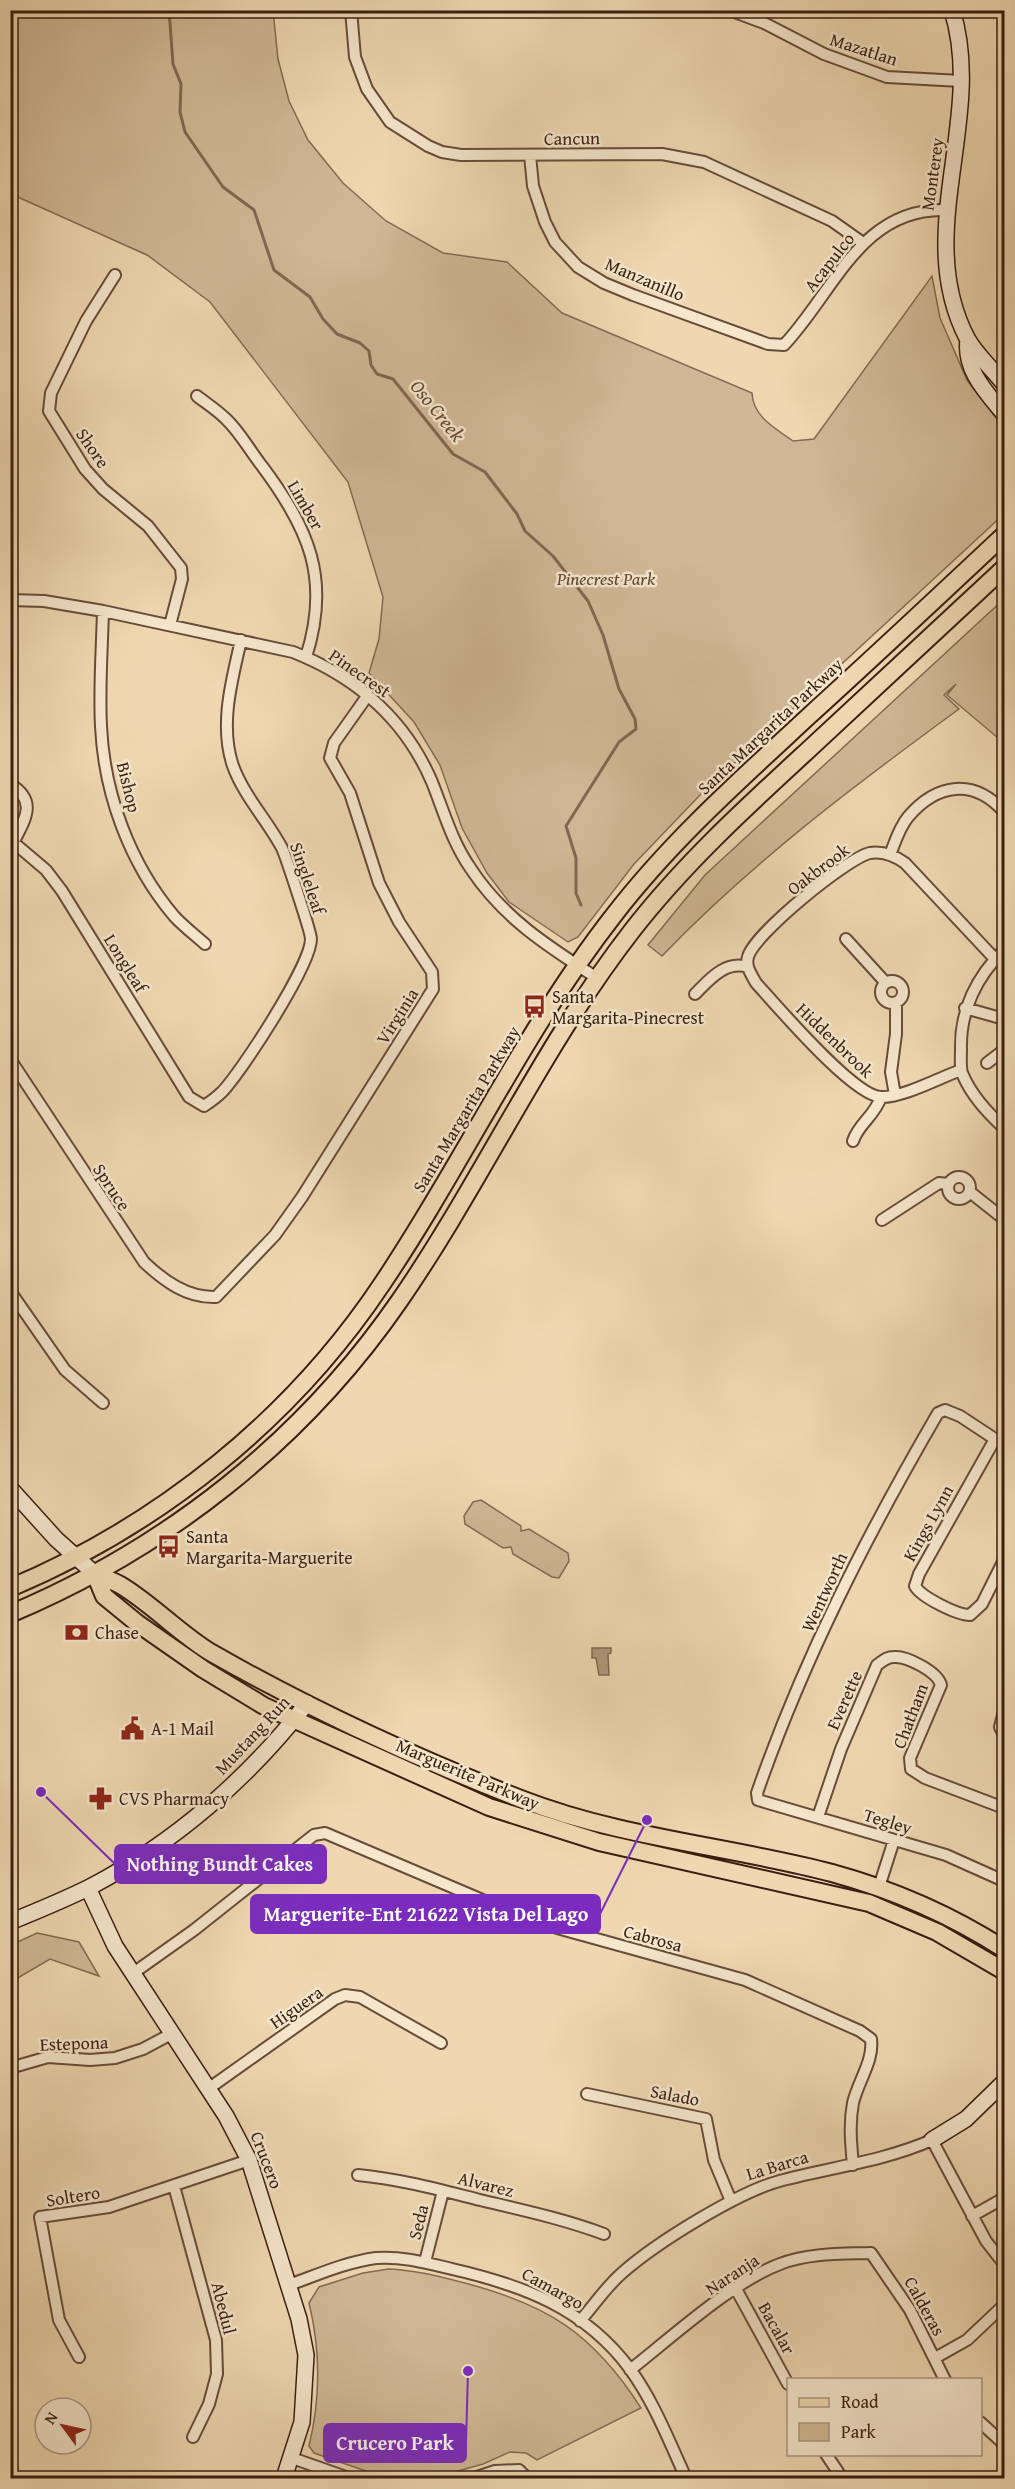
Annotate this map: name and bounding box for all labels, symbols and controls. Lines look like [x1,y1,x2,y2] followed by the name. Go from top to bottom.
[827,25,901,73] street label: Mazatlan
[544,124,600,152] street label: Cancun
[914,136,950,212] street label: Monterey
[797,226,861,298] street label: Acapulco
[601,250,689,308] street label: Manzanillo
[404,373,473,448] water label: Oso Creek
[69,422,117,474] street label: Shore
[281,475,331,536] street label: Limber
[556,565,656,592] park label: Pinecrest Park
[323,642,397,705] street label: Pinecrest
[691,651,849,801] street label: Santa Margarita Parkway
[110,759,148,815] street label: Bishop
[781,836,856,902] street label: Oakbrook
[283,839,334,920] street label: Singleleaf
[97,928,156,1000] street label: Longleaf
[369,982,425,1049] street label: Virginia
[552,983,705,1031] place label: Santa Margarita-Pinecrest
[521,993,547,1019] bus stop icon: Santa Margarita-Pinecrest
[790,996,881,1085] street label: Hiddenbrook
[405,1020,527,1198] street label: Santa Margarita Parkway
[86,1158,138,1216] street label: Spruce
[896,1480,960,1566] street label: Kings Lynn
[186,1523,353,1571] place label: Santa Margarita-Marguerite
[155,1533,181,1559] bus stop icon: Santa Margarita-Marguerite
[794,1548,854,1636] street label: Wentworth
[64,1619,90,1645] bank icon: Chase
[95,1619,139,1646] place label: Chase
[819,1666,869,1734] street label: Everette
[885,1679,935,1753] street label: Chatham
[208,1689,296,1781] street label: Mustang Run
[120,1715,146,1741] public building icon: A-1 Mail
[151,1715,214,1742] place label: A-1 Mail
[392,1732,544,1816] street label: Marguerite Parkway
[88,1785,114,1811] pharmacy icon: CVS Pharmacy
[119,1785,229,1812] place label: CVS Pharmacy
[860,1801,916,1841] street label: Tegley
[115,1845,326,1883] callout: Nothing Bundt Cakes
[127,1849,313,1878] text: Nothing Bundt Cakes
[251,1895,600,1933] callout: Marguerite-Ent 21622 Vista Del Lago
[264,1899,589,1928] text: Marguerite-Ent 21622 Vista Del Lago
[621,1917,686,1959] street label: Cabrosa
[264,1978,329,2035] street label: Higuera
[39,2028,109,2058] street label: Estepona
[648,2077,702,2113] street label: Salado
[244,2127,290,2193] street label: Crucero
[743,2143,812,2187] street label: La Barca
[455,2164,517,2204] street label: Alvarez
[44,2178,102,2214] street label: Soltero
[401,2201,435,2242] street label: Seda
[700,2246,765,2302] street label: Naranja
[517,2260,589,2316] street label: Camargo
[898,2271,952,2341] street label: Calderas
[204,2279,244,2337] street label: Abedul
[752,2297,803,2360] street label: Bacalar
[787,2378,982,2456] legend
[841,2388,879,2415] text: Road
[33,2396,93,2456] north arrow
[37,2407,64,2429] text: N
[841,2418,877,2445] text: Park
[324,2424,466,2462] callout: Crucero Park
[336,2428,454,2457] text: Crucero Park

